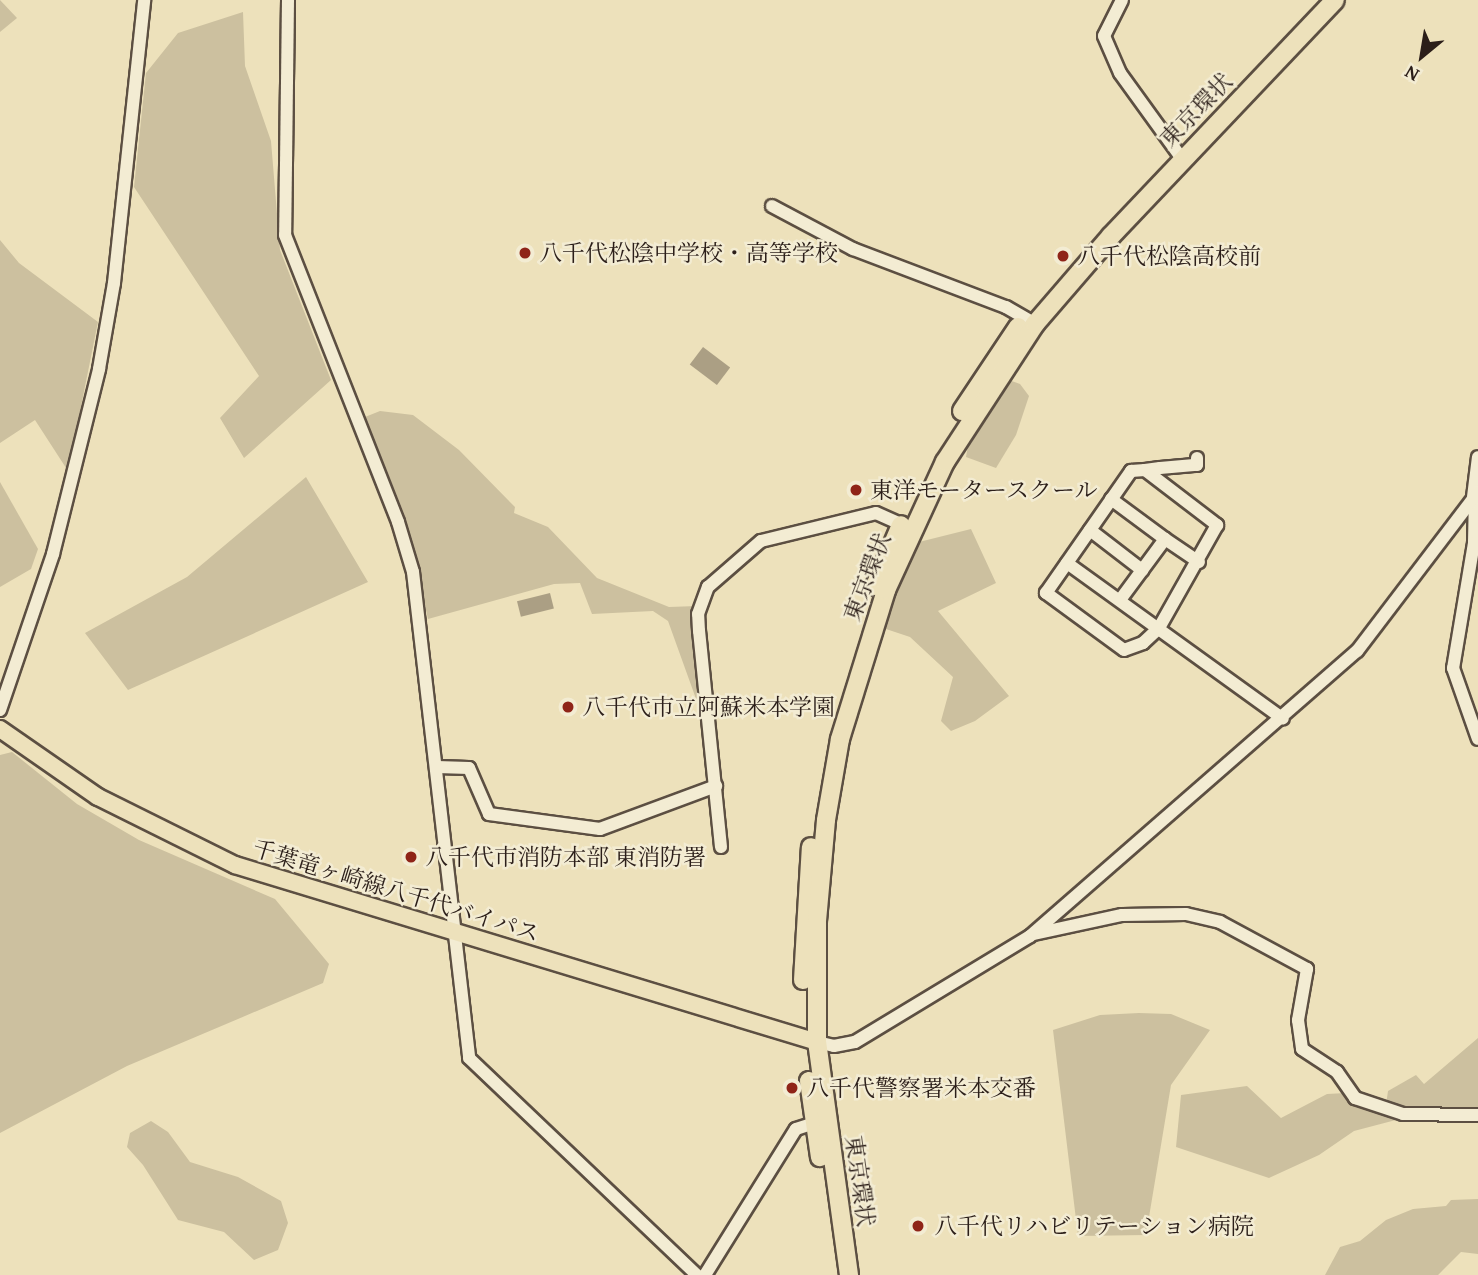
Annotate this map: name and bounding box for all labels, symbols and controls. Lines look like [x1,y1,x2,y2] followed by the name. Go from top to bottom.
[1387,21,1457,91] north arrow
[1399,59,1424,89] text: N
[1154,67,1238,153] street label: 東京環状
[539,239,838,267] place label: 八千代松陰中学校・高等学校
[1077,242,1261,270] place label: 八千代松陰高校前
[517,245,533,261] marker: 八千代松陰中学校・高等学校
[1055,248,1071,264] marker: 八千代松陰高校前
[870,476,1099,504] place label: 東洋モータースクール
[848,482,864,498] marker: 東洋モータースクール
[838,529,896,625] street label: 東京環状
[582,693,835,721] place label: 八千代市立阿蘇米本学園
[560,699,576,715] marker: 八千代市立阿蘇米本学園
[249,834,543,948] street label: 千葉竜ヶ崎線八千代バイパス
[425,843,706,871] place label: 八千代市消防本部 東消防署
[403,849,419,865] marker: 八千代市消防本部 東消防署
[806,1074,1036,1102] place label: 八千代警察署米本交番
[784,1080,800,1096] marker: 八千代警察署米本交番
[840,1134,880,1228] street label: 東京環状
[934,1212,1256,1240] place label: 八千代リハビリテーション病院
[908,1216,928,1236] marker: 八千代リハビリテーション病院

